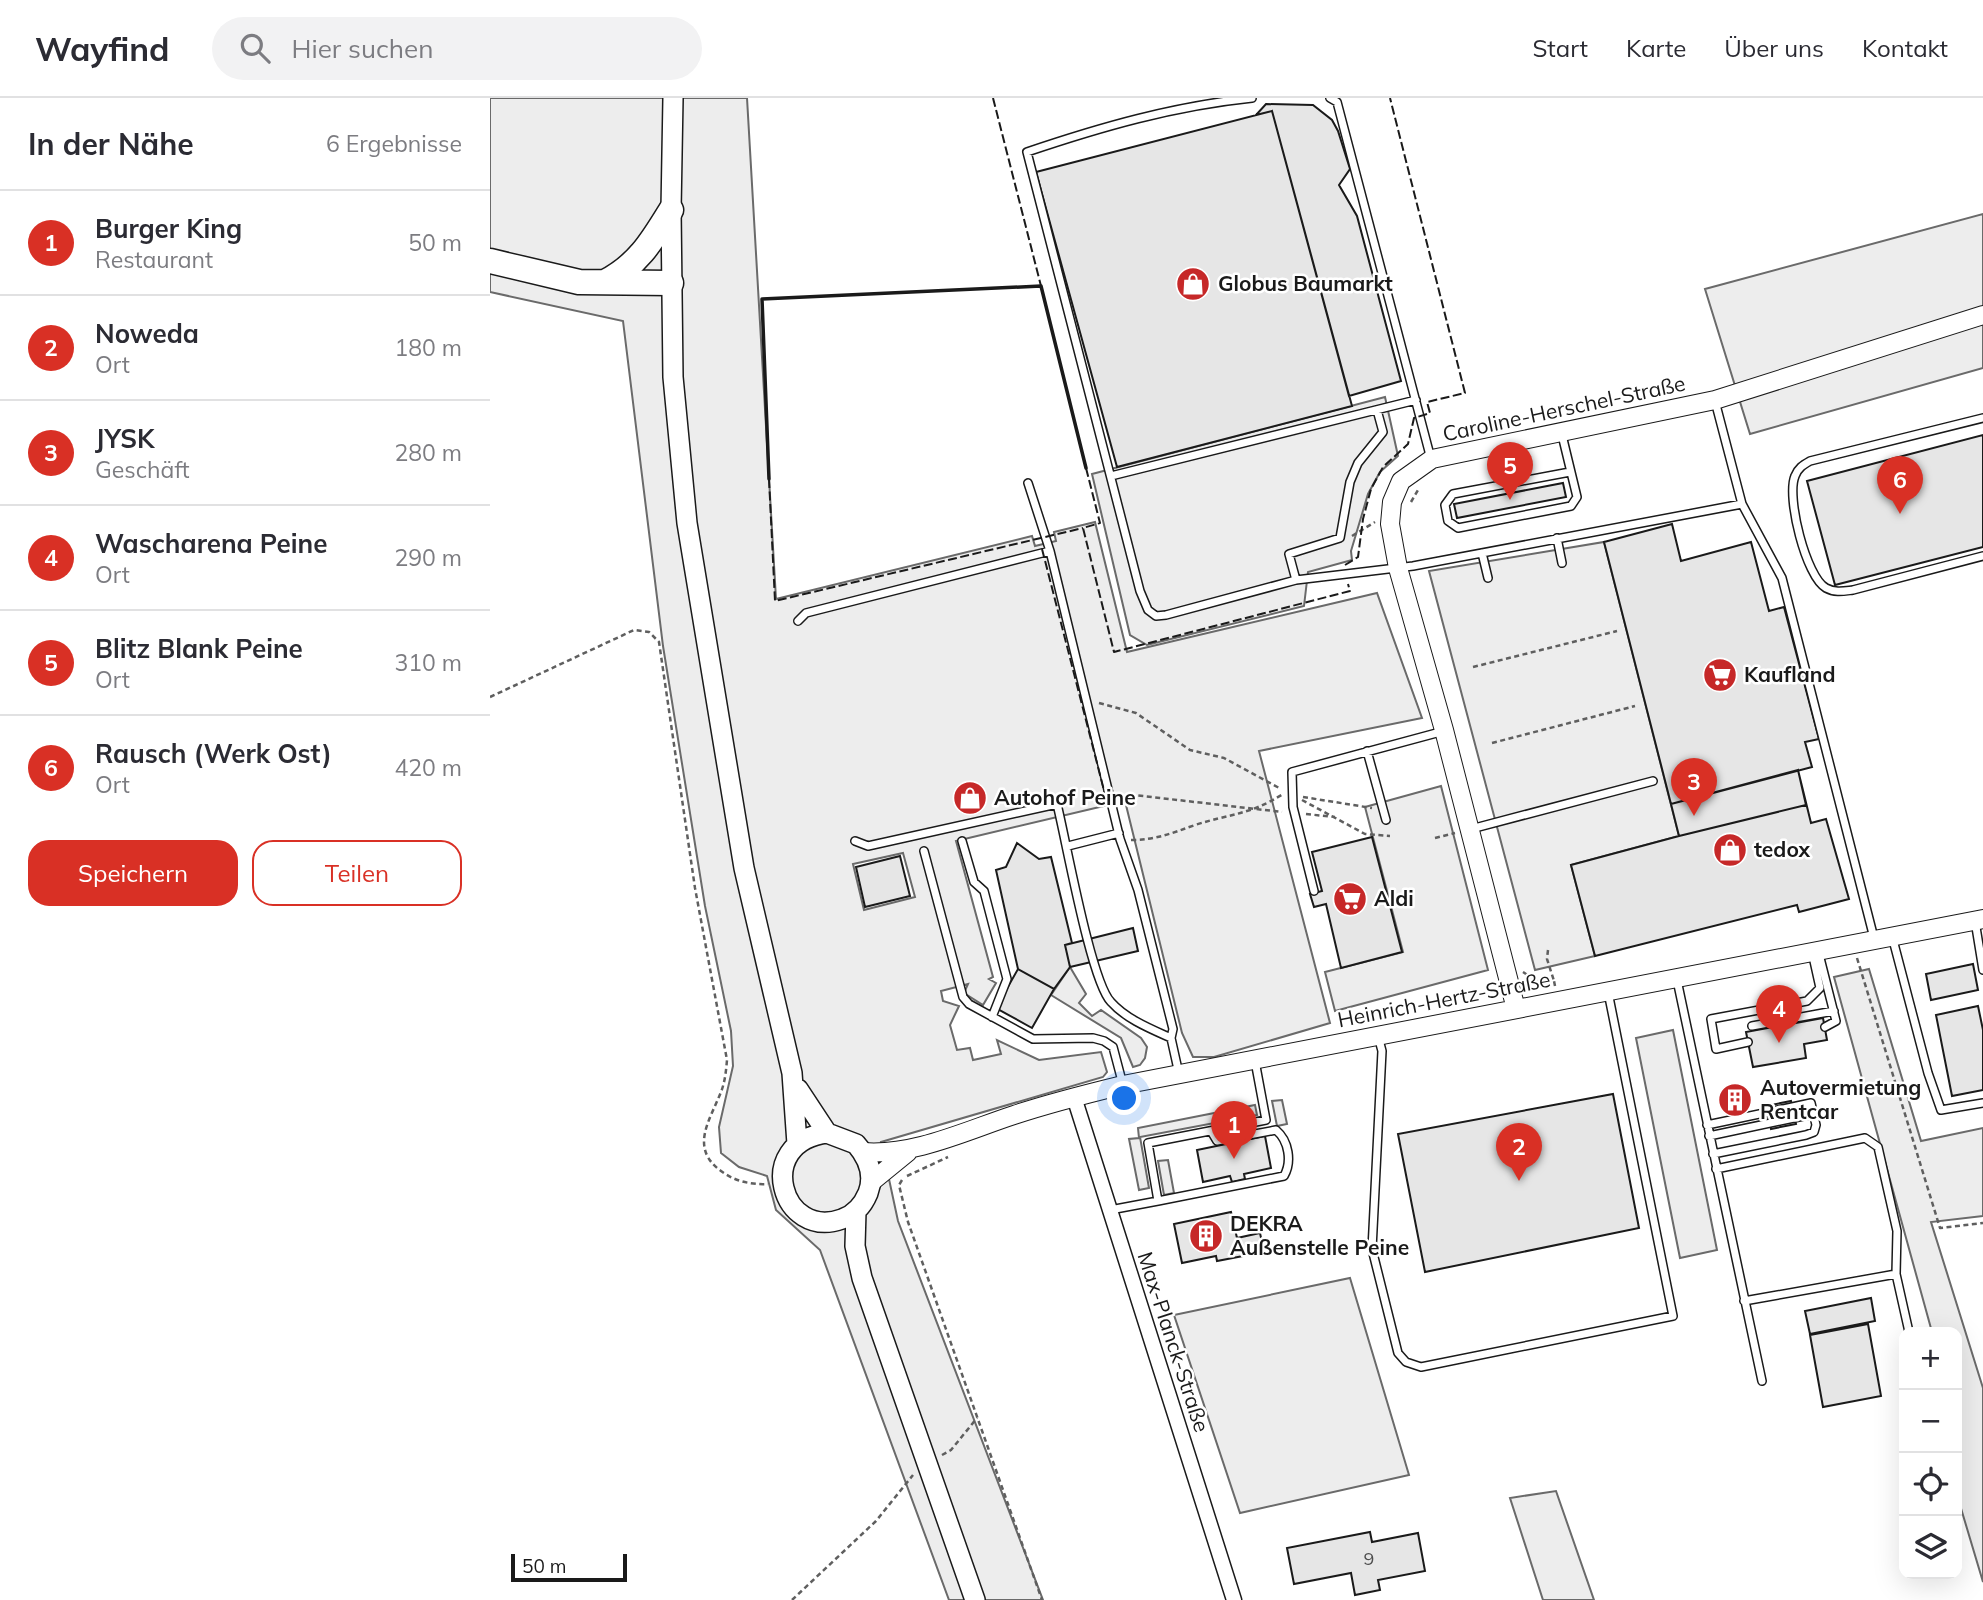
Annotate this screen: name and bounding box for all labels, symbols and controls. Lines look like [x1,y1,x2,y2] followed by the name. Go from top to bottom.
[212,17,702,80] search box
[35,28,170,69] text: Wayfind
[236,29,274,67] icon: search
[292,32,433,65] text: Hier suchen
[1532,33,1588,63] text: Start
[1626,33,1686,63] text: Karte
[1724,33,1824,63] text: Über uns
[1862,33,1948,63] text: Kontakt
[28,125,194,163] text: In der Nähe
[326,129,462,158] text: 6 Ergebnisse
[95,212,242,245] text: Burger King
[44,228,58,257] text: 1
[408,228,462,257] text: 50 m
[95,245,213,274] text: Restaurant
[1174,265,1212,303] shop icon: Globus Baumarkt
[1218,270,1393,296] place label: Globus Baumarkt
[95,317,199,350] text: Noweda
[44,333,58,362] text: 2
[394,333,462,362] text: 180 m
[95,350,130,379] text: Ort
[1440,370,1688,446] street label: Caroline-Herschel-Straße
[95,422,154,455] text: JYSK
[44,438,58,467] text: 3
[394,438,462,467] text: 280 m
[1487,442,1533,500] pin: 5
[95,455,190,484] text: Geschäft
[1877,456,1923,514] pin: 6
[95,527,327,560] text: Wascharena Peine
[44,543,58,572] text: 4
[394,543,462,572] text: 290 m
[95,560,130,589] text: Ort
[95,632,303,665] text: Blitz Blank Peine
[44,648,58,677] text: 5
[394,648,462,677] text: 310 m
[1701,656,1739,694] supermarket icon: Kaufland
[1744,661,1835,687] place label: Kaufland
[95,665,130,694] text: Ort
[95,737,332,770] text: Rausch (Werk Ost)
[44,753,58,782] text: 6
[394,753,462,782] text: 420 m
[1671,758,1717,816] pin: 3
[95,770,130,799] text: Ort
[951,779,989,817] shop icon: Autohof Peine
[994,784,1136,810] place label: Autohof Peine
[1711,831,1749,869] shop icon: tedox
[1754,836,1811,862] place label: tedox
[28,840,238,906] button: Speichern
[252,840,462,906] button: Teilen
[1331,880,1369,918] supermarket icon: Aldi
[1374,885,1414,911] place label: Aldi
[1335,966,1552,1032] street label: Heinrich-Hertz-Straße
[1756,985,1802,1043] pin: 4
[1760,1074,1921,1124] place label: Autovermietung Rentcar
[1107,1081,1141,1115] your location
[1716,1081,1754,1119] building icon: Autovermietung Rentcar
[1211,1101,1257,1159] pin: 1
[1496,1123,1542,1181] pin: 2
[1230,1210,1409,1260] place label: DEKRA Außenstelle Peine
[1187,1217,1225,1255] building icon: DEKRA Außenstelle Peine
[1133,1248,1215,1435] street label: Max-Planck-Straße
[1899,1327,1962,1579] map controls
[1899,1327,1962,1390] button: +
[1899,1390,1962,1453] button: −
[1899,1453,1962,1516] button: locate
[1899,1516,1962,1579] button: layers
[1364,1547,1374,1570] house number: 9
[511,1551,626,1583] scale bar
[522,1554,566,1578] text: 50 m

